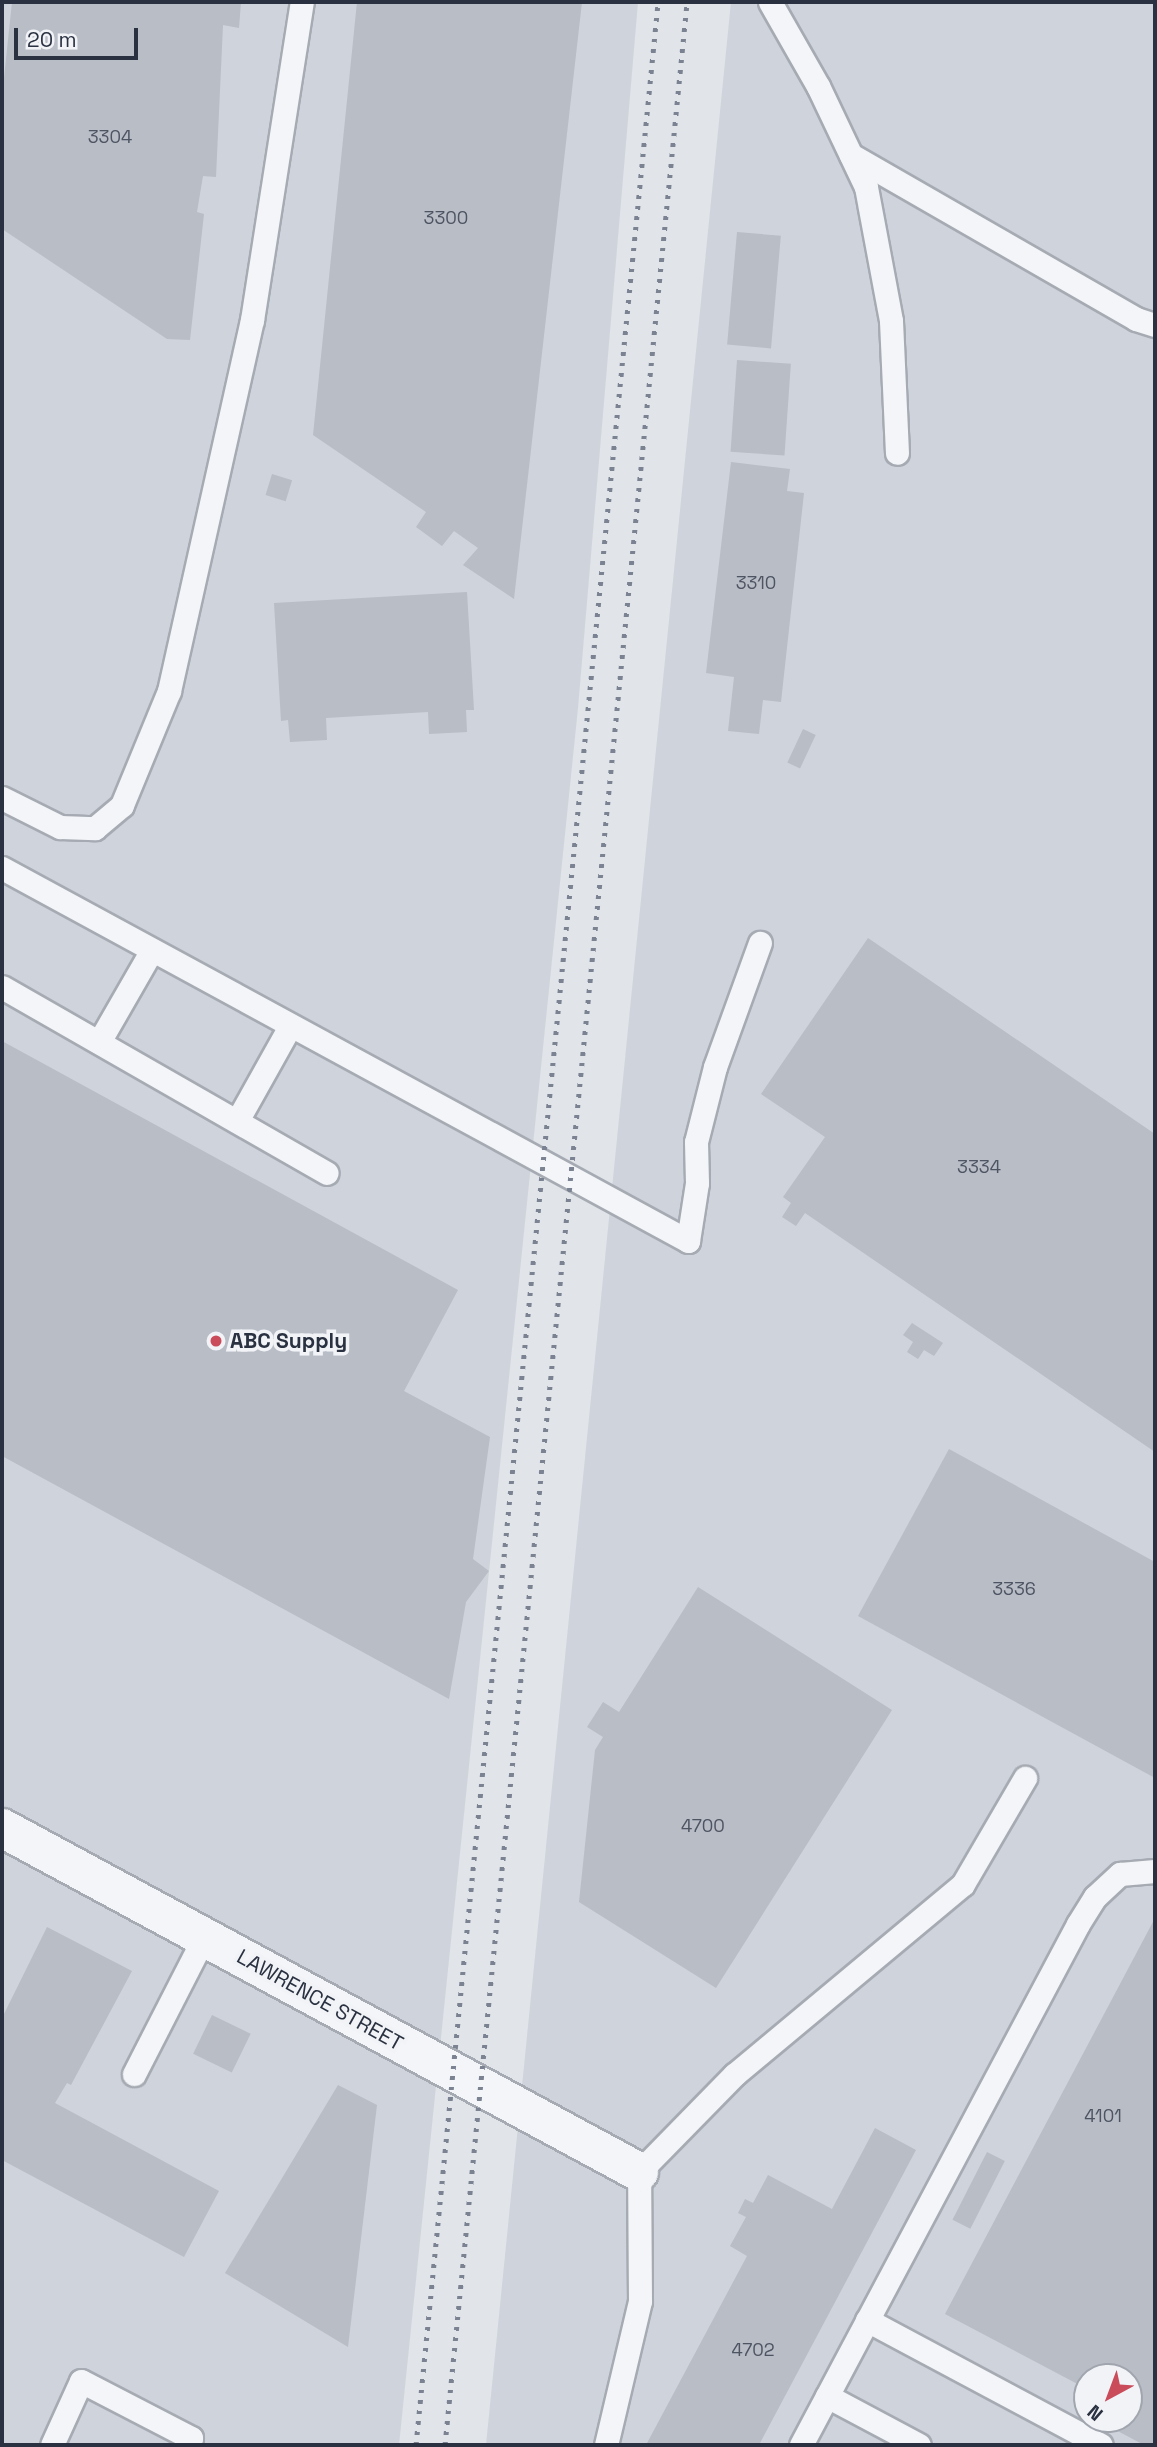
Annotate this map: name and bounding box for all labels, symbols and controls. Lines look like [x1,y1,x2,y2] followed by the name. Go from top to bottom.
[18,14,142,58] scale bar
[27,26,77,53] text: 20 m
[88,126,132,148] house number: 3304
[424,207,468,229] house number: 3300
[736,572,776,594] house number: 3310
[957,1156,1001,1178] house number: 3334
[230,1328,347,1354] place label: ABC Supply
[208,1333,224,1349] marker: ABC Supply
[992,1578,1036,1600] house number: 3336
[681,1815,725,1837] house number: 4700
[233,1944,407,2056] street label: LAWRENCE STREET
[1084,2105,1122,2127] house number: 4101
[731,2339,775,2361] house number: 4702
[1073,2363,1143,2433] north arrow
[1082,2399,1108,2426] text: N

